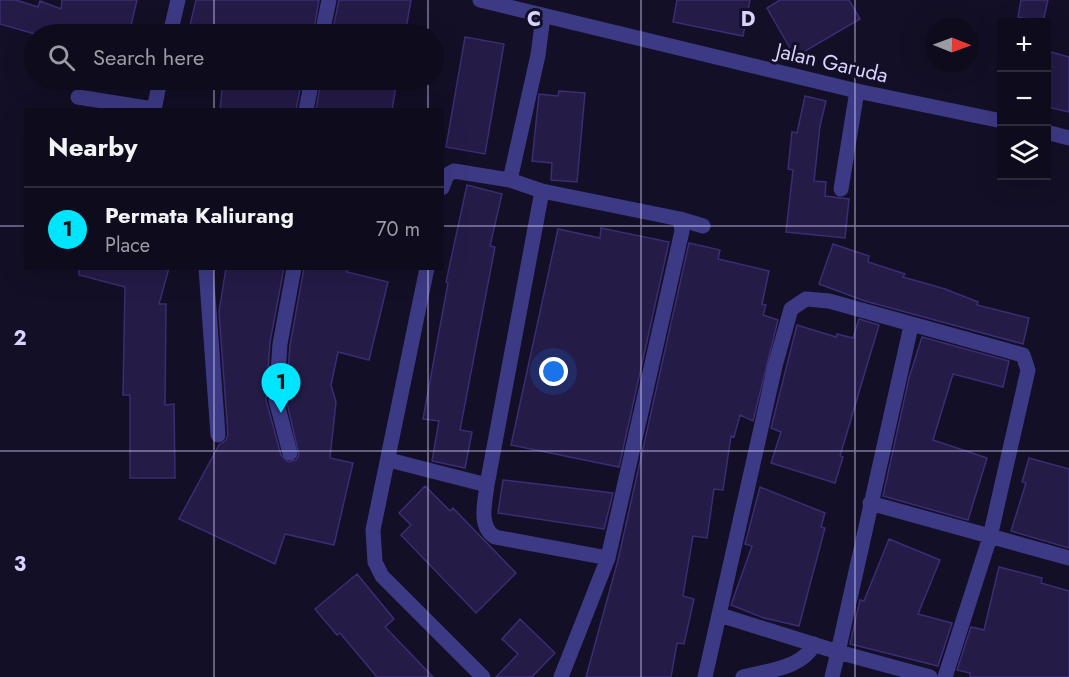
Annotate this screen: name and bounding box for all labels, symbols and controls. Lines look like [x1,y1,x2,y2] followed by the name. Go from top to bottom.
[527,5,541,34] text: C
[741,5,755,34] text: D
[925,18,979,72] north arrow
[997,18,1051,180] map controls
[997,18,1051,72] button: +
[24,24,444,90] search box
[770,35,891,90] street label: Jalan Garuda
[45,41,78,74] icon: search
[93,41,204,73] text: Search here
[997,72,1051,126] button: −
[997,126,1051,180] button: layers
[48,128,137,166] text: Nearby
[105,199,294,231] text: Permata Kaliurang
[62,215,73,244] text: 1
[376,215,420,244] text: 70 m
[105,231,150,260] text: Place
[13,324,27,353] text: 2
[539,357,568,386] your location
[262,364,300,413] pin: 1
[14,550,26,579] text: 3

